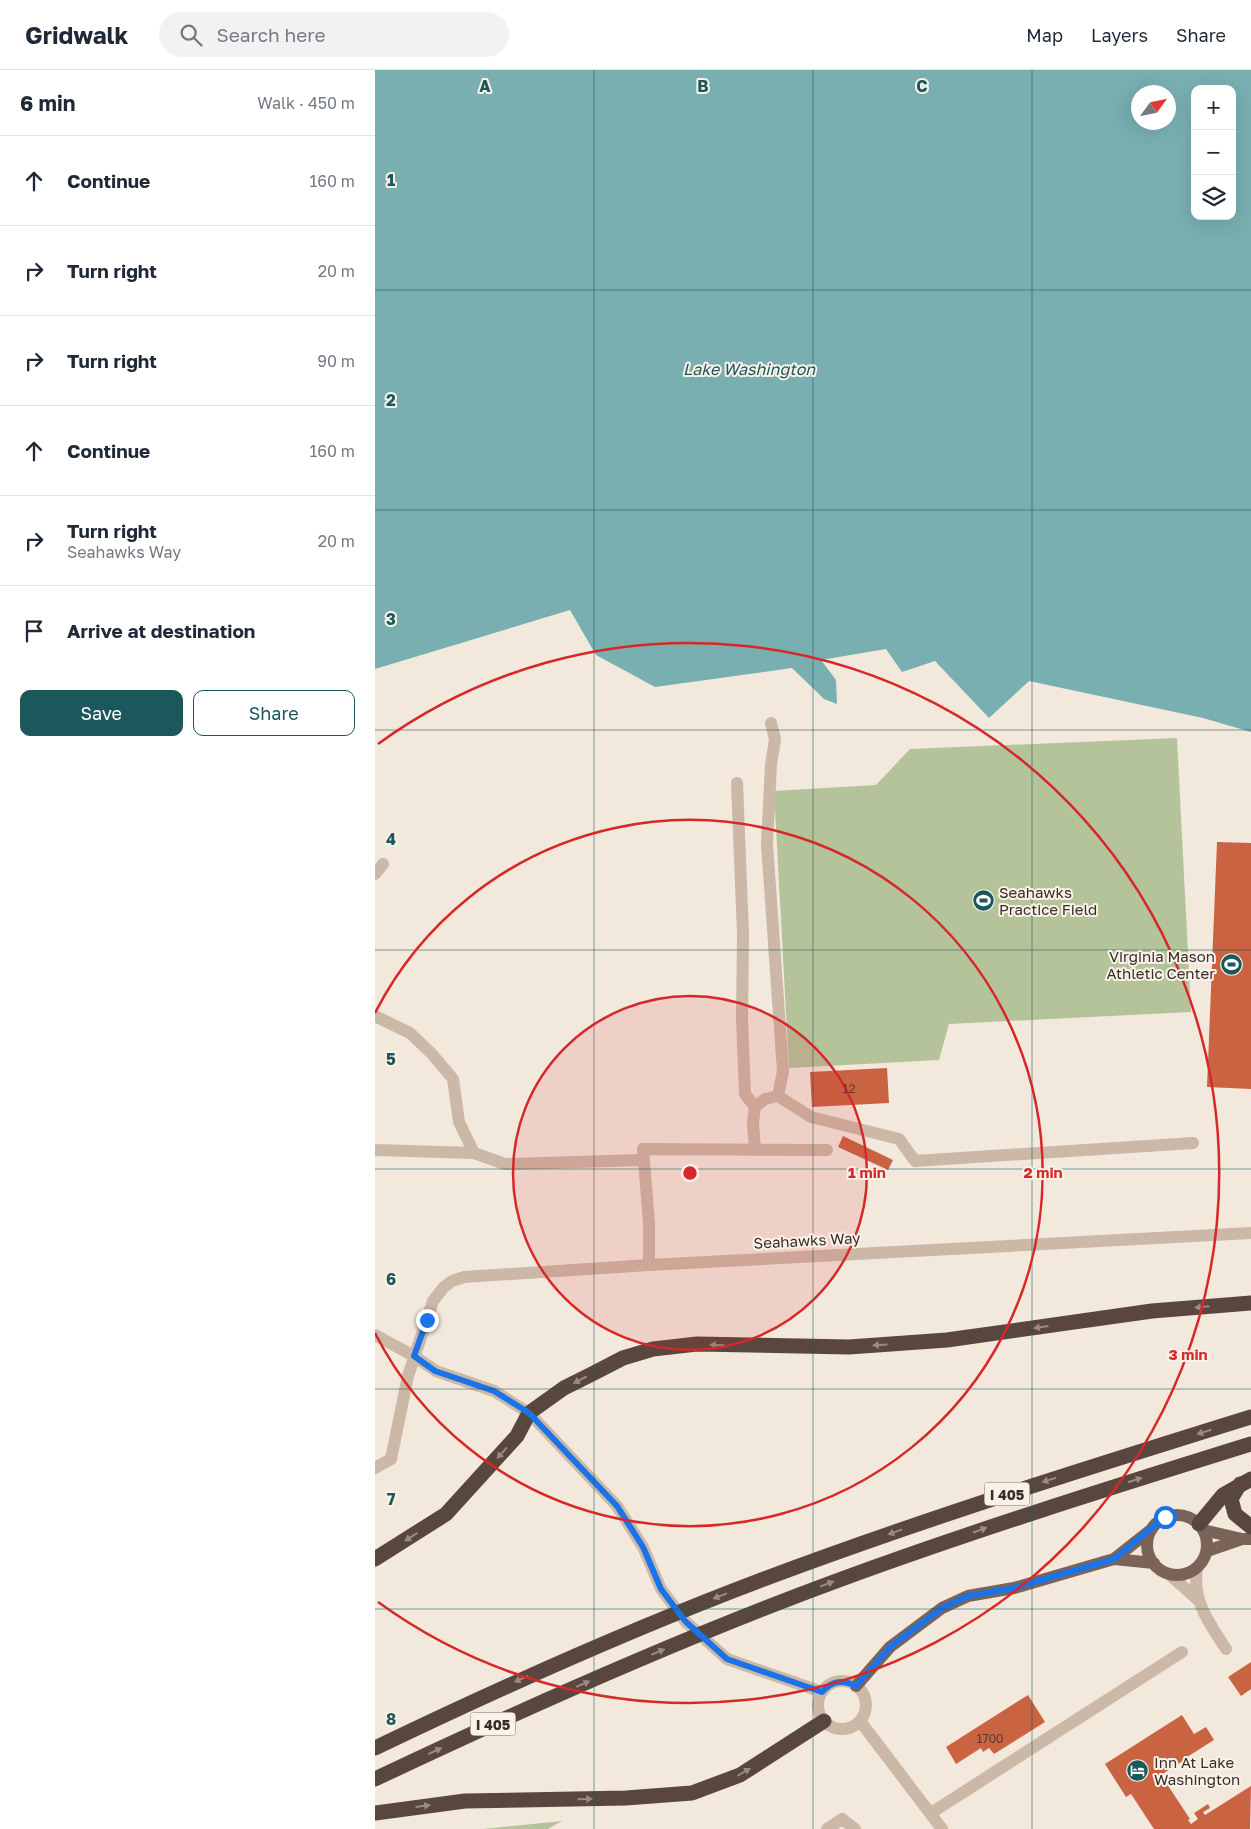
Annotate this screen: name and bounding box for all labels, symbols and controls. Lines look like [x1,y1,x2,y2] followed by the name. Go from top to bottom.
[159,12,509,57] search box
[25,20,129,49] text: Gridwalk
[177,21,205,49] icon: search
[217,23,325,46] text: Search here
[1026,24,1063,46] text: Map
[1091,24,1148,46] text: Layers
[1176,24,1226,46] text: Share
[479,76,491,96] text: A
[697,76,709,96] text: B
[916,76,928,96] text: C
[1131,85,1176,130] north arrow
[1191,85,1236,220] map controls
[1191,85,1236,130] button: +
[20,90,75,116] text: 6 min
[257,93,355,113] text: Walk · 450 m
[1191,130,1236,175] button: −
[20,167,48,195] icon: ahead
[67,169,150,192] text: Continue
[387,170,395,190] text: 1
[309,171,355,191] text: 160 m
[1191,175,1236,220] button: layers
[20,257,48,285] icon: right
[67,259,157,282] text: Turn right
[318,261,355,281] text: 20 m
[20,347,48,375] icon: right
[67,349,157,372] text: Turn right
[317,351,355,371] text: 90 m
[683,359,816,379] water label: Lake Washington
[386,390,396,410] text: 2
[20,437,48,465] icon: ahead
[67,439,150,462] text: Continue
[309,441,355,461] text: 160 m
[67,519,157,542] text: Turn right
[20,527,48,555] icon: right
[318,531,355,551] text: 20 m
[67,542,181,562] text: Seahawks Way
[386,609,396,629] text: 3
[20,617,48,645] icon: arrive
[67,619,255,642] text: Arrive at destination
[20,690,183,736] button: Save
[193,690,355,736] button: Share
[386,829,396,849] text: 4
[999,883,1097,918] place label: Seahawks Practice Field
[971,889,995,913] sports icon: Seahawks Practice Field
[1107,947,1215,982] place label: Virginia Mason Athletic Center
[1219,953,1243,977] sports icon: Virginia Mason Athletic Center
[386,1049,396,1069] text: 5
[843,1081,855,1096] house number: 12
[848,1163,886,1181] text: 1 min
[1023,1163,1063,1181] text: 2 min
[681,1164,699,1182] centre of rings
[753,1228,862,1252] street label: Seahawks Way
[386,1269,396,1289] text: 6
[1194,1303,1210,1311] one-way arrow
[416,1309,439,1332] route end
[1033,1323,1049,1331] one-way arrow
[709,1341,725,1349] one-way arrow
[872,1341,888,1349] one-way arrow
[1168,1345,1208,1363] text: 3 min
[572,1376,587,1384] one-way arrow
[1197,1428,1212,1436] one-way arrow
[496,1446,508,1458] one-way arrow
[1127,1476,1142,1484] one-way arrow
[1042,1477,1057,1485] one-way arrow
[985,1482,1029,1506] road number: I 405
[387,1489,396,1509] text: 7
[1154,1506,1177,1529] route start
[973,1526,988,1534] one-way arrow
[888,1529,903,1536] one-way arrow
[404,1532,417,1541] one-way arrow
[820,1580,834,1588] one-way arrow
[712,1593,727,1600] one-way arrow
[651,1648,665,1656] one-way arrow
[514,1676,528,1684] one-way arrow
[576,1680,590,1688] one-way arrow
[386,1709,396,1729] text: 8
[471,1712,515,1736] road number: I 405
[976,1731,1004,1746] house number: 1700
[428,1747,442,1755] one-way arrow
[1154,1753,1240,1788] place label: Inn At Lake Washington
[1126,1759,1150,1783] hotel icon: Inn At Lake Washington
[737,1768,750,1777] one-way arrow
[578,1795,594,1803] one-way arrow
[415,1802,431,1810] one-way arrow

